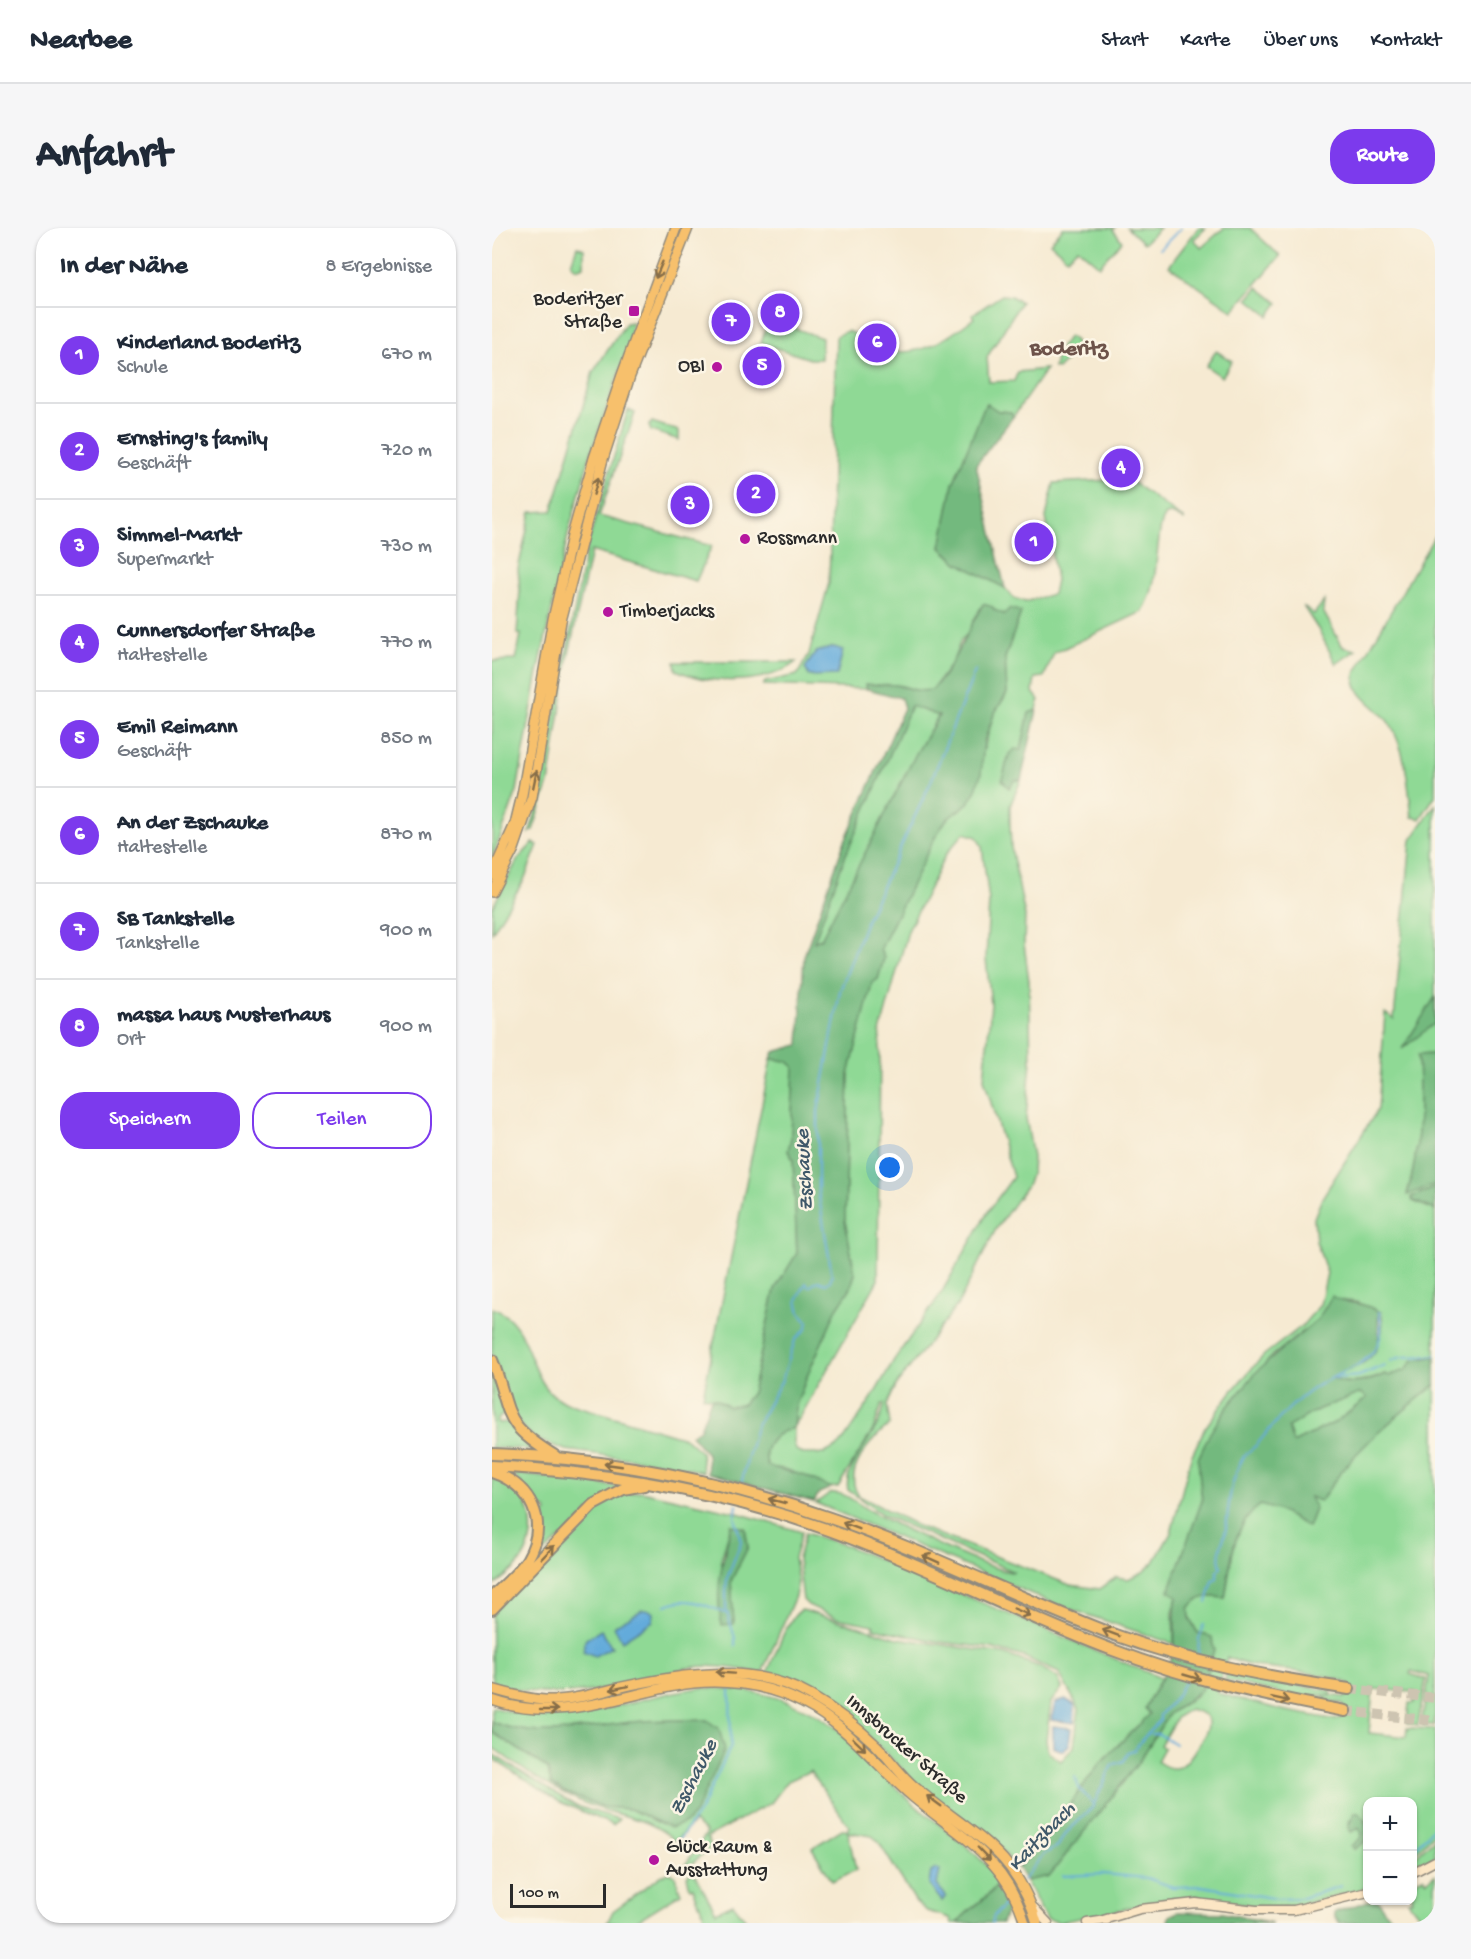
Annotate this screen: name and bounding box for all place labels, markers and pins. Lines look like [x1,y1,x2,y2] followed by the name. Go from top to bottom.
[533,289,624,335] place label: Boderitzer Straße
[760,290,800,335] pin: 8
[712,300,750,344] pin: 7
[627,304,641,318] marker: Boderitzer Straße
[858,320,896,366] pin: 6
[742,344,782,388] pin: 5
[678,356,705,379] place label: OBI
[710,360,724,374] marker: OBI
[1102,446,1140,490] pin: 4
[736,472,776,516] pin: 2
[670,482,710,528] pin: 3
[1014,520,1054,564] pin: 1
[757,528,837,551] place label: Rossmann
[738,532,752,546] marker: Rossmann
[619,601,715,624] place label: Timberjacks
[601,605,615,619] marker: Timberjacks
[666,1837,773,1883] place label: Glück Raum & Ausstattung
[647,1853,661,1867] marker: Glück Raum & Ausstattung

